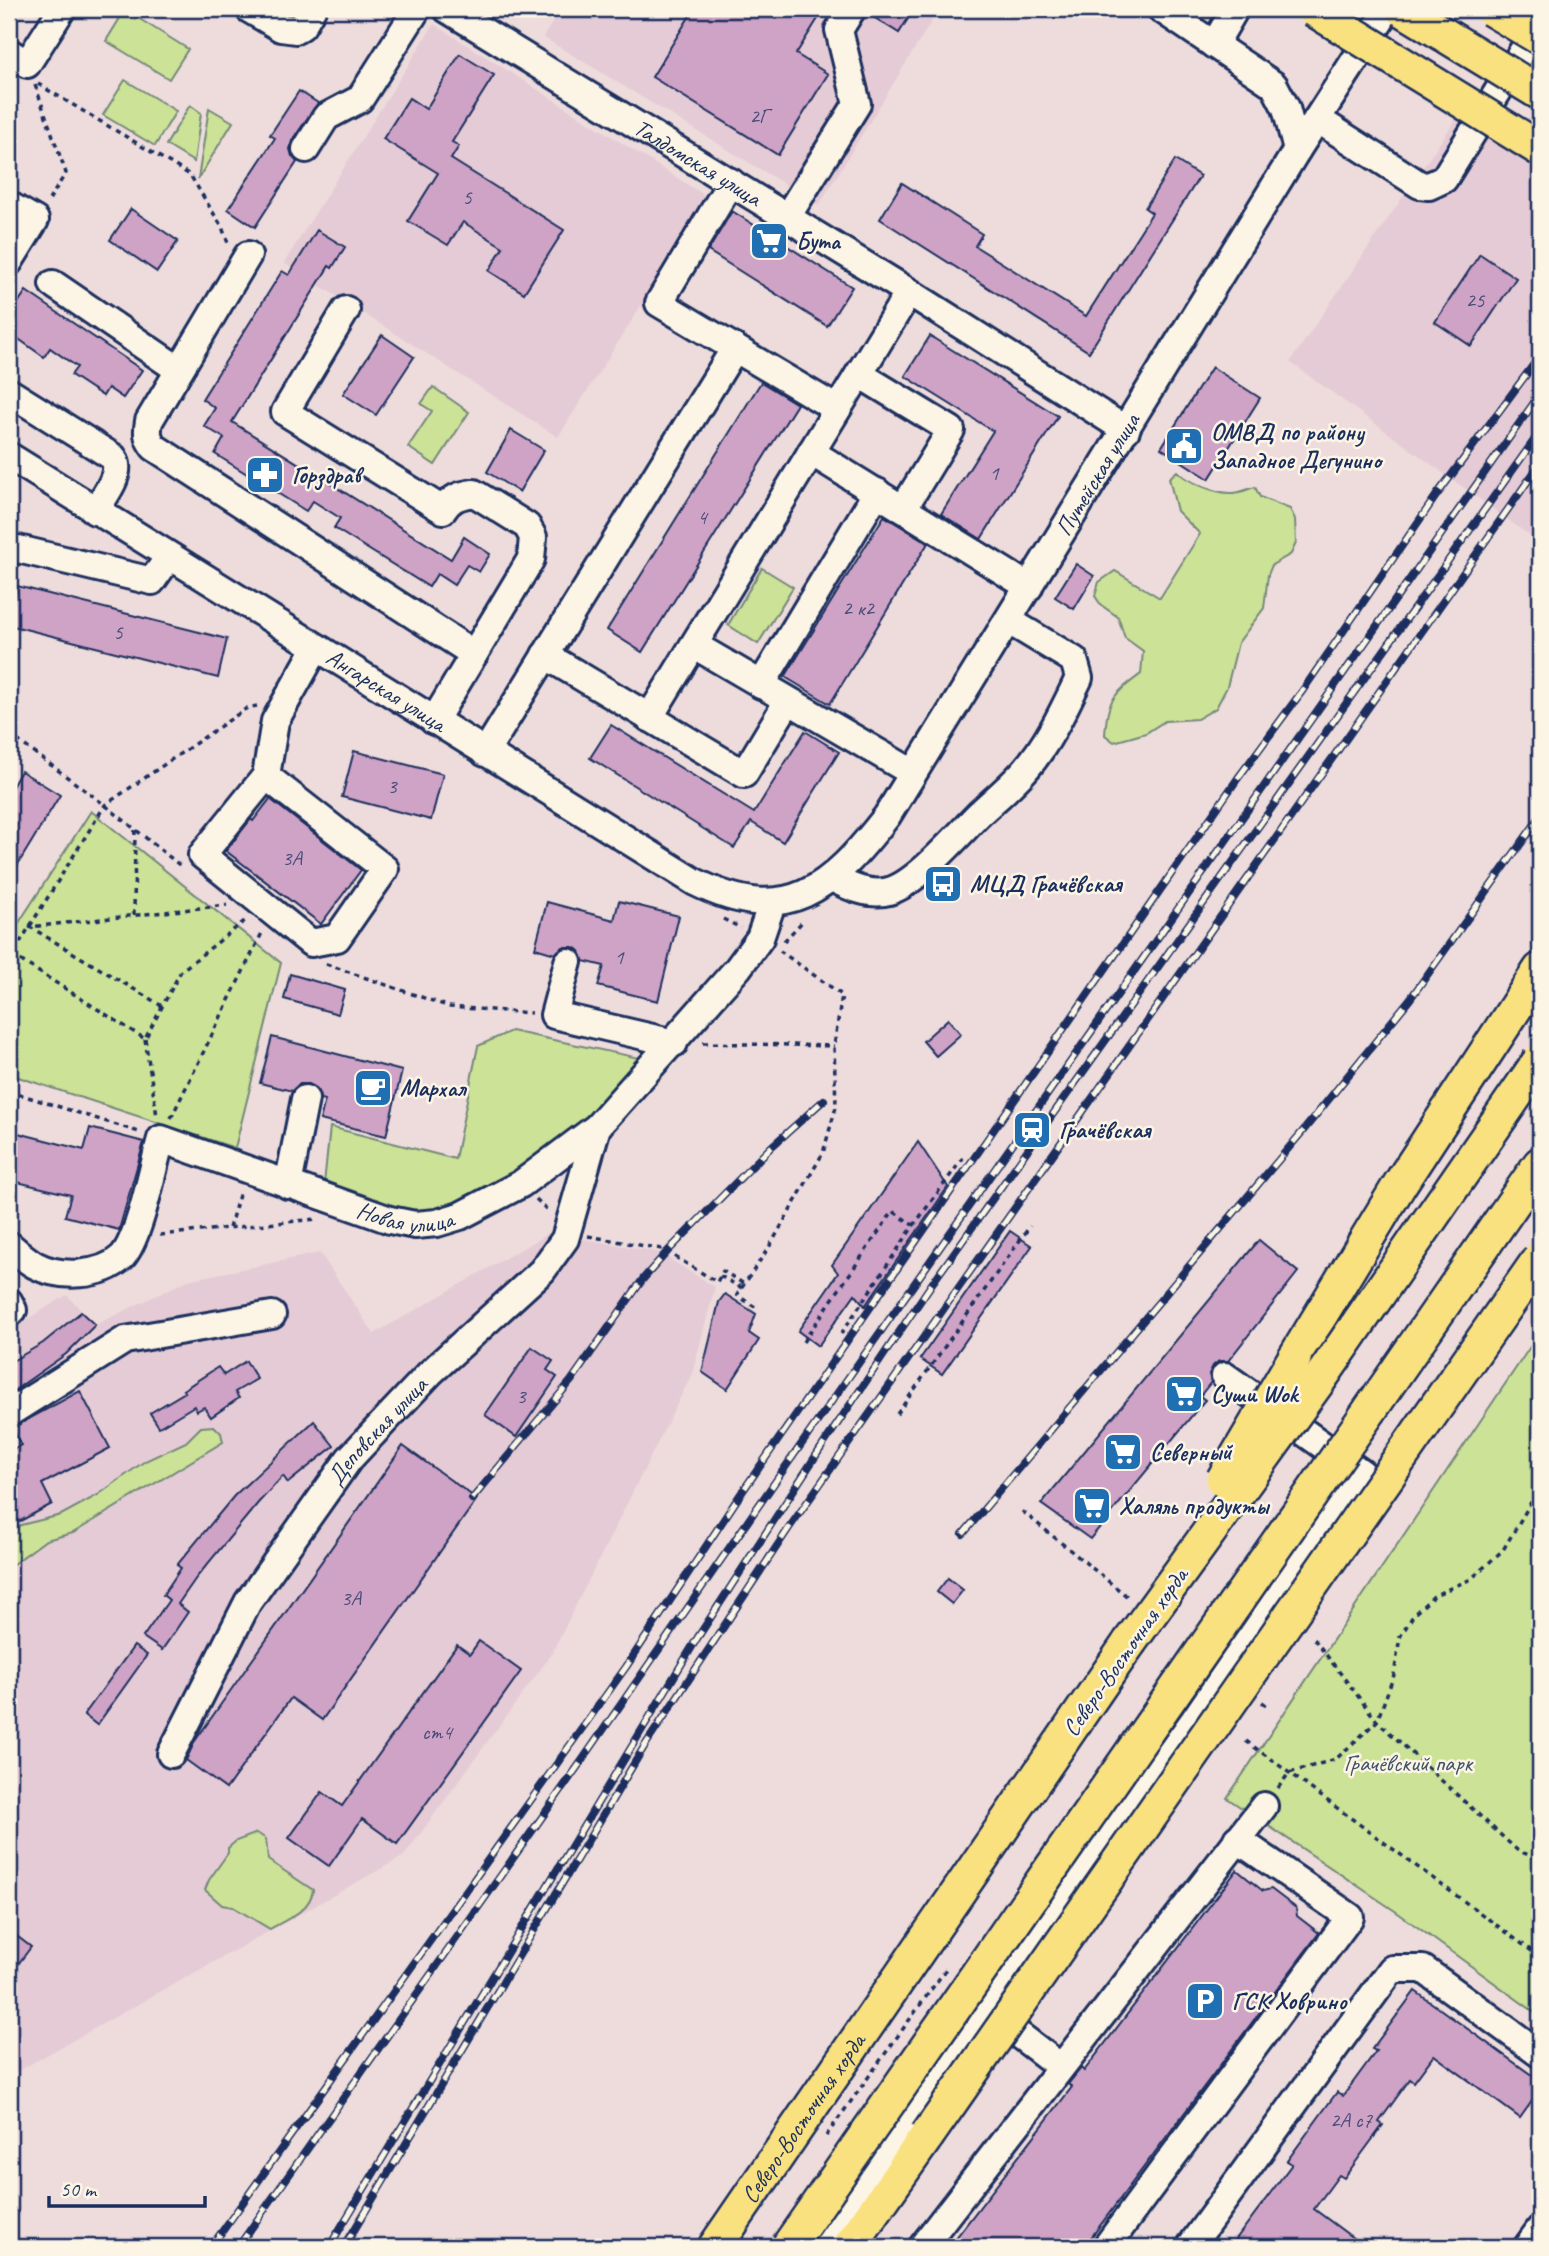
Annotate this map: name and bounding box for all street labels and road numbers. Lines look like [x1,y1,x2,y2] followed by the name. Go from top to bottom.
[629,112,768,214] street label: Талдомская улица
[1048,406,1147,541] street label: Путейская улица
[321,642,453,740] street label: Ангарская улица
[353,1194,459,1240] street label: Новая улица
[320,1369,435,1491] street label: Деповская улица
[1056,1560,1196,1742] street label: Северо-Восточная хорда
[735,2026,873,2209] street label: Северо-Восточная хорда

